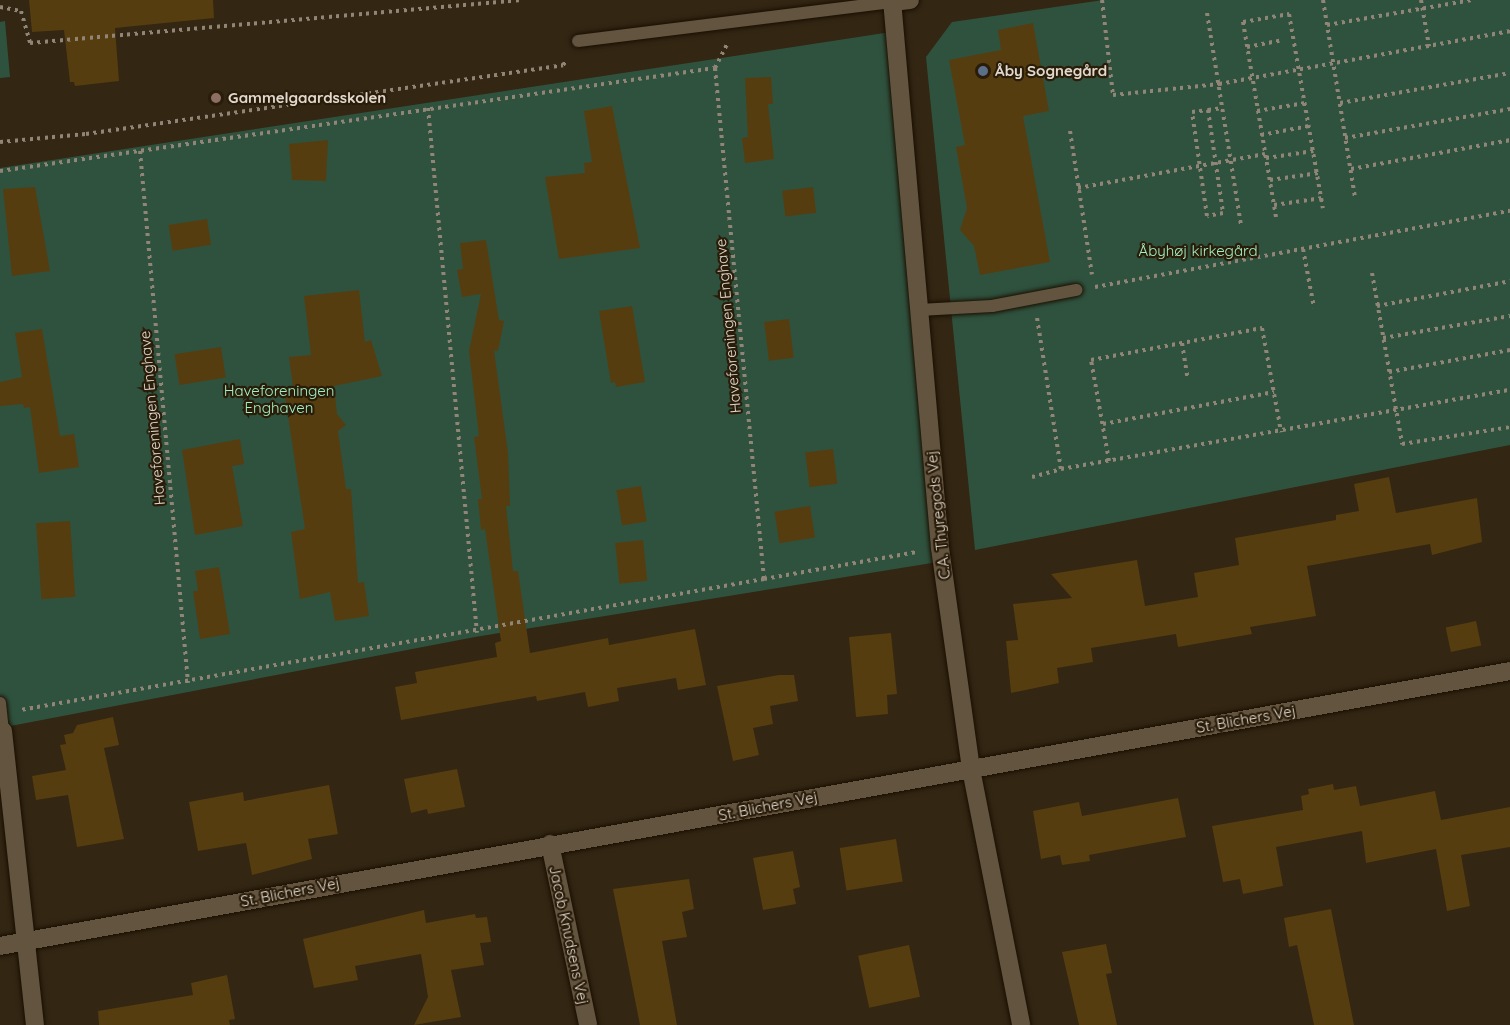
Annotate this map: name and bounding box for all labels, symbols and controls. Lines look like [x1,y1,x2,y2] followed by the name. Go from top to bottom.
[995,62,1107,80] place label: Åby Sognegård
[976,64,990,78] marker: Åby Sognegård
[228,89,386,107] place label: Gammelgaardsskolen
[209,91,223,105] marker: Gammelgaardsskolen
[711,238,745,414] street label: Haveforeningen Enghave
[1138,242,1258,260] park label: Åbyhøj kirkegård
[135,330,169,506] street label: Haveforeningen Enghave
[224,381,334,416] park label: Haveforeningen Enghaven
[922,450,954,580] street label: C.A. Thyregods Vej
[1195,701,1297,737] street label: St. Blichers Vej
[717,788,819,824] street label: St. Blichers Vej
[545,864,593,1006] street label: Jacob Knudsens Vej
[239,874,341,910] street label: St. Blichers Vej

